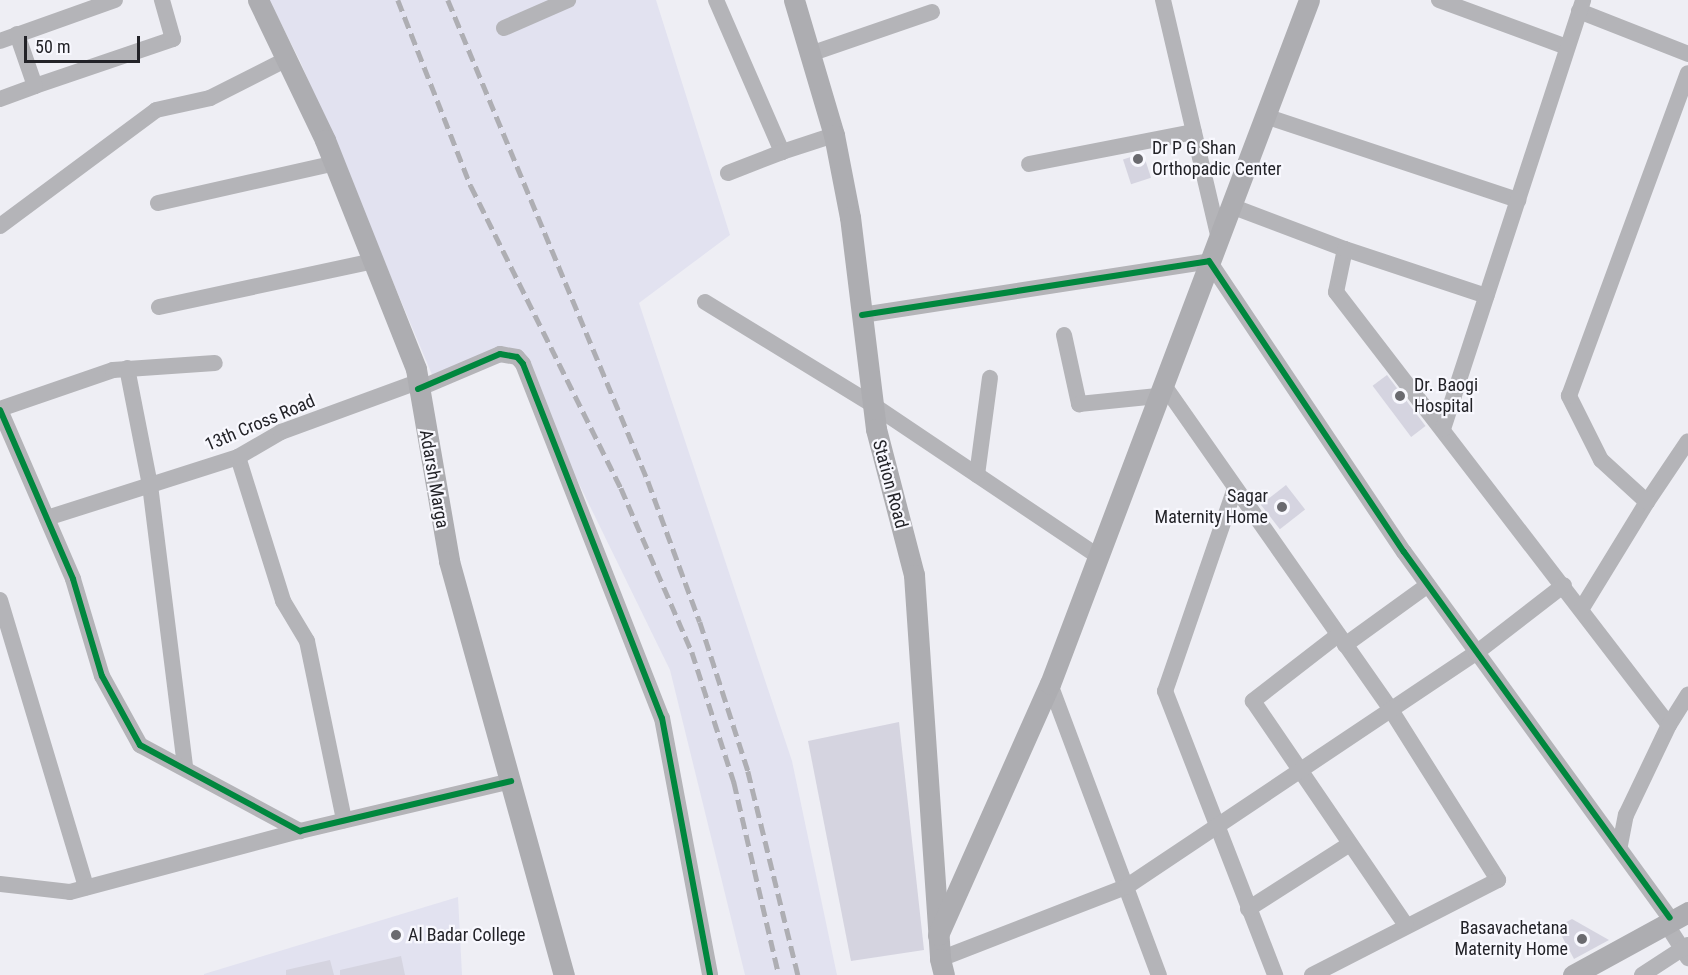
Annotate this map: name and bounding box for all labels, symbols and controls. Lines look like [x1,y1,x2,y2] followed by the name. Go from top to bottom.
[27,24,142,62] scale bar
[35,36,70,57] text: 50 m
[1152,138,1281,180] place label: Dr P G Shan Orthopadic Center
[1129,150,1147,168] marker: Dr P G Shan Orthopadic Center
[1414,375,1478,418] place label: Dr. Baogi Hospital
[1391,387,1409,405] marker: Dr. Baogi Hospital
[202,390,318,456] street label: 13th Cross Road
[415,428,453,530] street label: Adarsh Marga
[868,437,912,531] street label: Station Road
[1155,486,1268,528] place label: Sagar Maternity Home
[1273,498,1291,516] marker: Sagar Maternity Home
[1455,918,1568,960] place label: Basavachetana Maternity Home
[408,924,526,946] place label: Al Badar College
[389,928,403,942] marker: Al Badar College
[1573,930,1591,948] marker: Basavachetana Maternity Home

